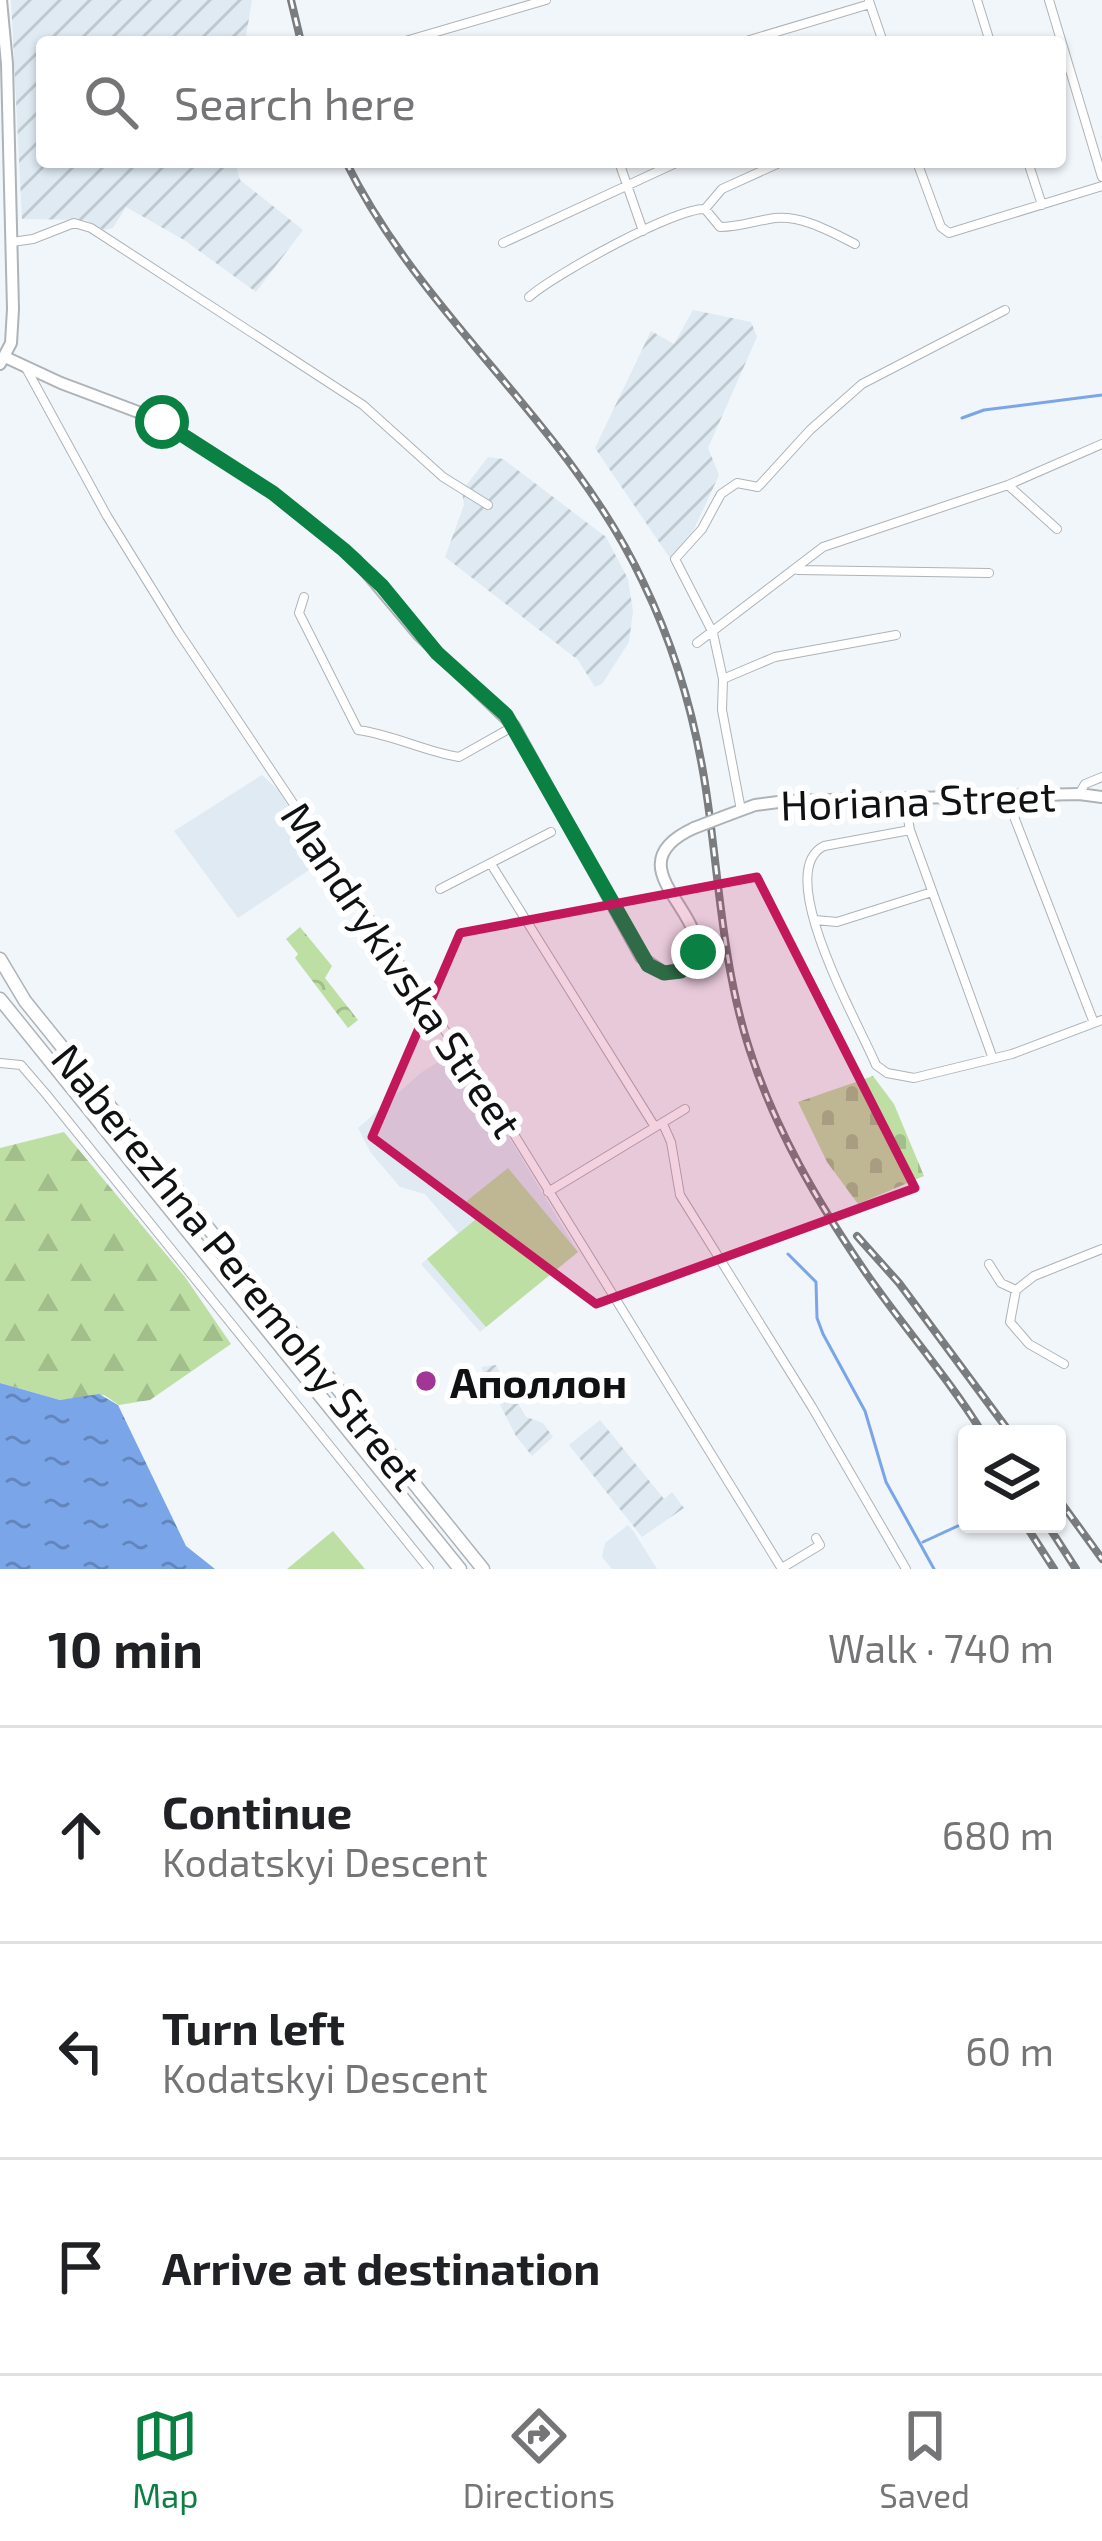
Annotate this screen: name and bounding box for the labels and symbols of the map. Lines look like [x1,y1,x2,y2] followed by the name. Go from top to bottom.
[135,395,189,449] route start
[779,769,1057,829] street label: Horiana Street
[272,792,534,1146] street label: Mandrykivska Street
[671,925,725,979] route end
[43,1033,433,1499] street label: Naberezhna Peremohy Street
[450,1356,627,1406] place label: Аполлон
[413,1368,439,1394] marker: Аполлон

